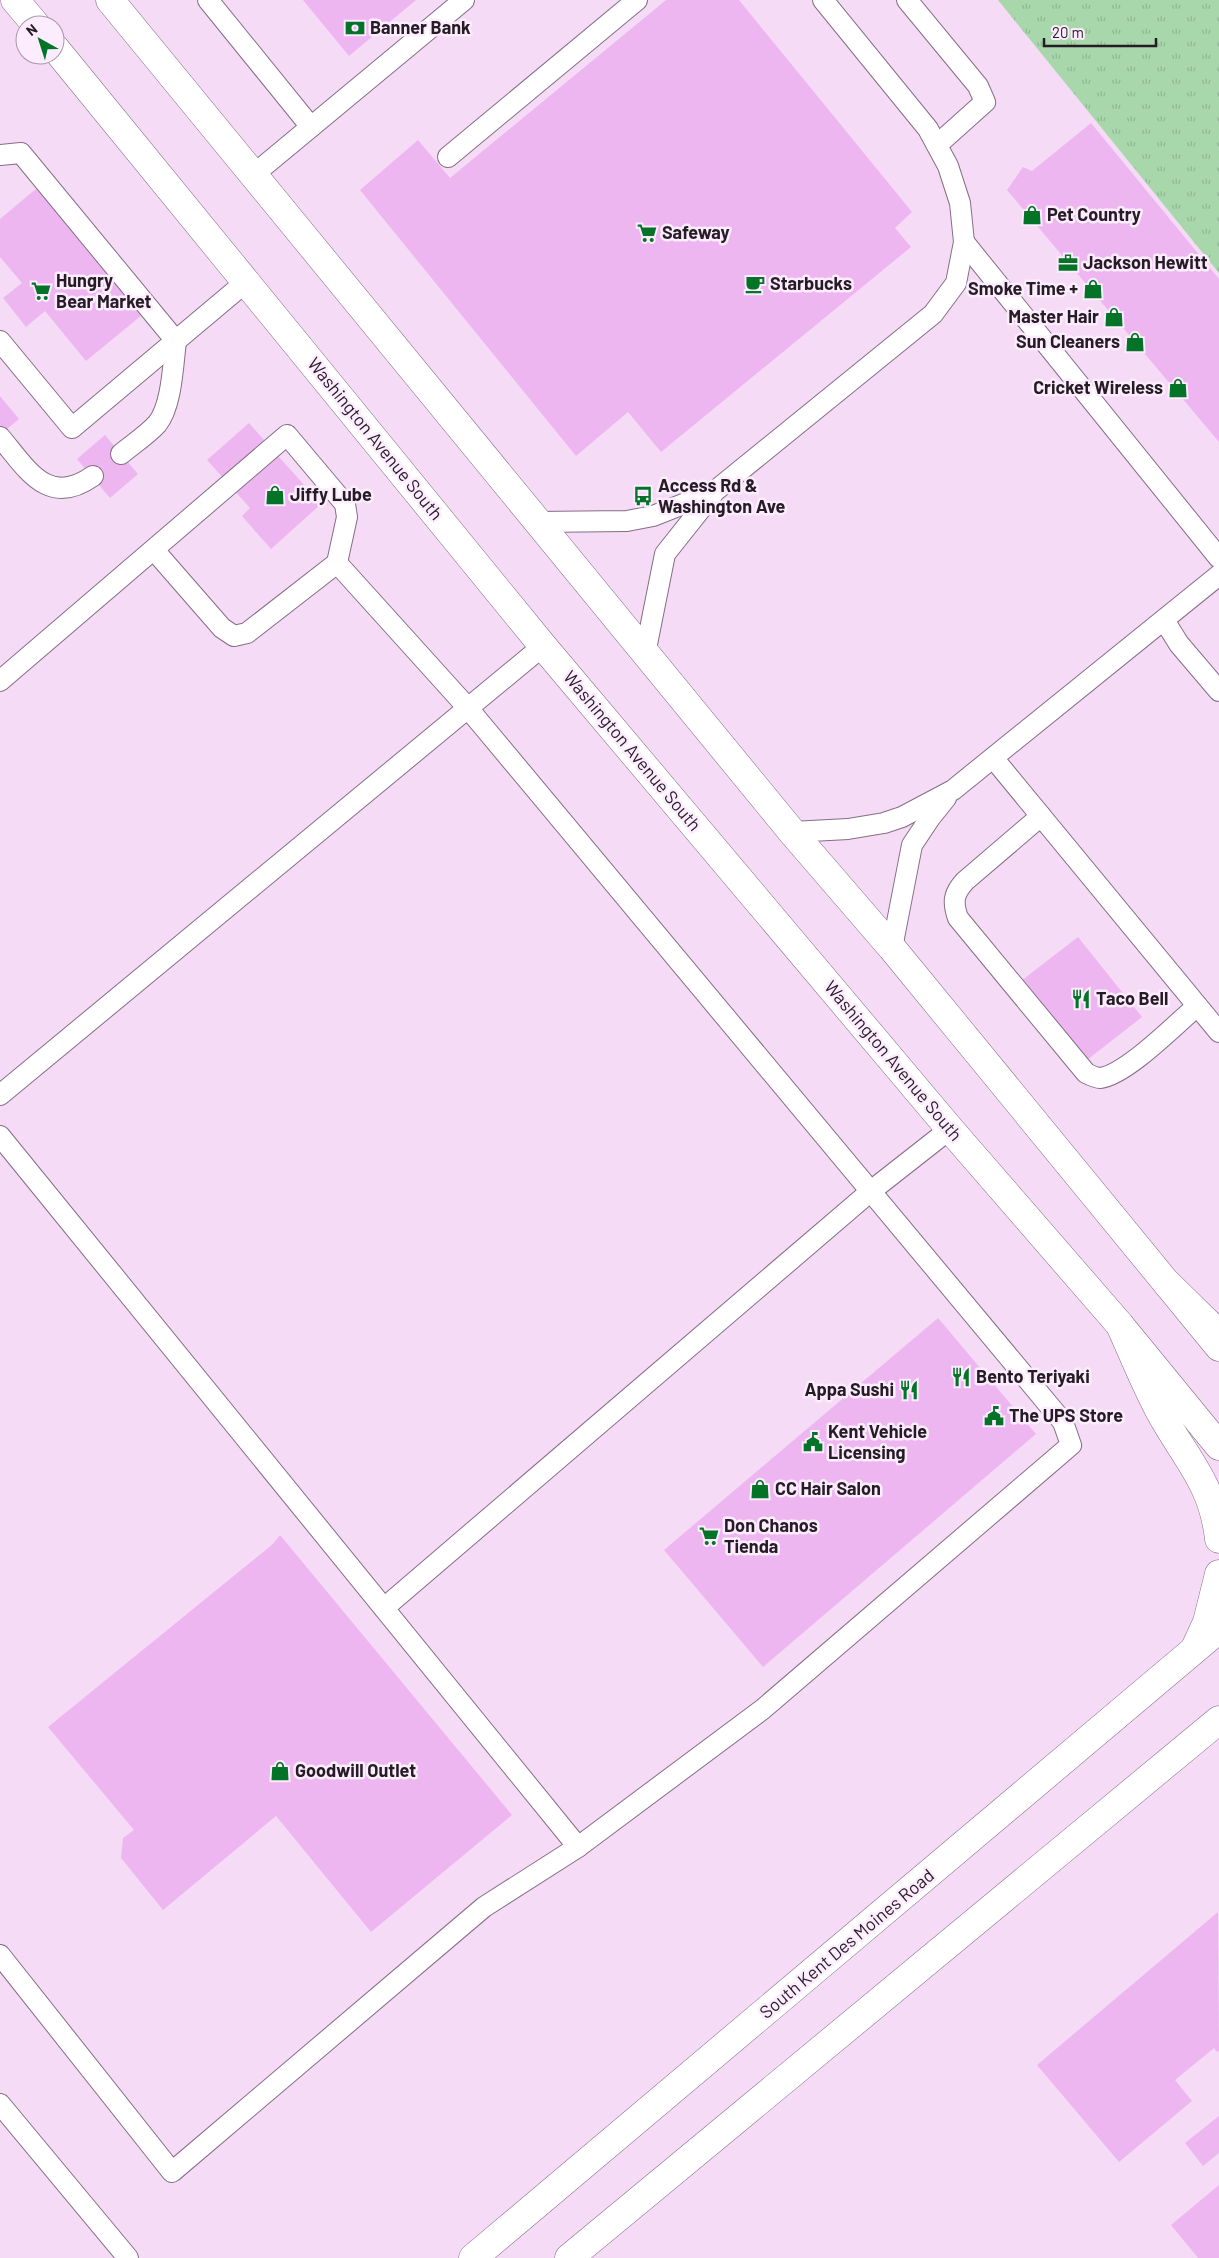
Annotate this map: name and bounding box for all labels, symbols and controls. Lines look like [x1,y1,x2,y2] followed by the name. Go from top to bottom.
[15,15,65,65] north arrow
[1044,15,1156,47] scale bar
[370,16,471,38] place label: Banner Bank
[344,17,366,39] bank icon: Banner Bank
[23,20,40,39] text: N
[1052,23,1084,41] text: 20 m
[1047,203,1141,225] place label: Pet Country
[1021,204,1043,226] shop icon: Pet Country
[662,221,730,243] place label: Safeway
[636,222,658,244] supermarket icon: Safeway
[1083,251,1208,273] place label: Jackson Hewitt
[1057,252,1079,274] office icon: Jackson Hewitt
[56,269,152,312] place label: Hungry Bear Market
[770,272,852,294] place label: Starbucks
[744,273,766,295] cafe icon: Starbucks
[968,277,1078,299] place label: Smoke Time +
[1082,278,1104,300] shop icon: Smoke Time +
[30,280,52,302] supermarket icon: Hungry Bear Market
[1008,305,1099,327] place label: Master Hair
[1103,306,1125,328] shop icon: Master Hair
[1016,330,1120,352] place label: Sun Cleaners
[1124,331,1146,353] shop icon: Sun Cleaners
[303,353,448,524] street label: Washington Avenue South
[1033,376,1163,398] place label: Cricket Wireless
[1167,377,1189,399] shop icon: Cricket Wireless
[658,474,786,517] place label: Access Rd & Washington Ave
[290,483,372,505] place label: Jiffy Lube
[264,484,286,506] shop icon: Jiffy Lube
[632,485,654,507] bus stop icon: Access Rd & Washington Ave
[559,666,706,835] street label: Washington Avenue South
[820,976,967,1145] street label: Washington Avenue South
[1096,987,1168,1009] place label: Taco Bell
[1070,988,1092,1010] restaurant icon: Taco Bell
[976,1365,1090,1387] place label: Bento Teriyaki
[950,1366,972,1388] restaurant icon: Bento Teriyaki
[804,1378,894,1400] place label: Appa Sushi
[898,1379,920,1401] restaurant icon: Appa Sushi
[1009,1404,1123,1426] place label: The UPS Store
[983,1405,1005,1427] public building icon: The UPS Store
[828,1420,927,1463] place label: Kent Vehicle Licensing
[802,1431,824,1453] public building icon: Kent Vehicle Licensing
[775,1477,881,1499] place label: CC Hair Salon
[749,1478,771,1500] shop icon: CC Hair Salon
[724,1514,818,1557] place label: Don Chanos Tienda
[698,1525,720,1547] supermarket icon: Don Chanos Tienda
[295,1759,416,1781] place label: Goodwill Outlet
[269,1760,291,1782] shop icon: Goodwill Outlet
[755,1864,938,2023] street label: South Kent Des Moines Road

